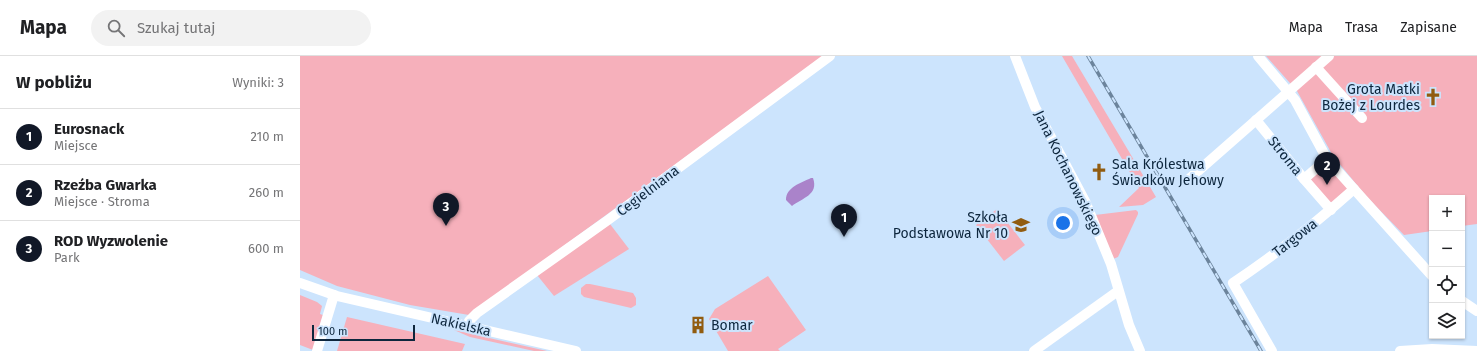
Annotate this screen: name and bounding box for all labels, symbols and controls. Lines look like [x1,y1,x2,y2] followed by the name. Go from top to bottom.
[91,10,371,46] search box
[20,16,67,39] text: Mapa
[105,17,127,39] icon: search
[137,19,215,37] text: Szukaj tutaj
[1289,19,1323,36] text: Mapa
[1345,19,1378,36] text: Trasa
[1400,19,1457,36] text: Zapisane
[16,72,92,93] text: W pobliżu
[232,75,284,90] text: Wyniki: 3
[1322,81,1420,114] place label: Grota Matki Bożej z Lourdes
[1423,87,1443,107] church icon: Grota Matki Bożej z Lourdes
[1030,108,1106,238] street label: Jana Kochanowskiego
[54,120,124,138] text: Eurosnack
[26,129,32,144] text: 1
[250,129,284,144] text: 210 m
[1264,133,1306,179] street label: Stroma
[54,138,98,153] text: Miejsce
[1314,152,1340,185] pin: 2
[1112,156,1224,189] place label: Sala Królestwa Świadków Jehowy
[613,162,683,220] street label: Cegielniana
[1089,162,1109,182] church icon: Sala Królestwa Świadków Jehowy
[54,176,157,194] text: Rzeźba Gwarka
[26,185,32,200] text: 2
[249,185,284,200] text: 260 m
[433,193,459,226] pin: 3
[54,194,150,209] text: Miejsce · Stroma
[1429,195,1465,339] map controls
[1429,195,1465,231] button: +
[831,204,857,237] pin: 1
[893,209,1008,242] place label: Szkoła Podstawowa Nr 10
[1053,213,1073,233] your location
[1011,215,1031,235] school or university icon: Szkoła Podstawowa Nr 10
[1269,215,1321,261] street label: Targowa
[1429,231,1465,267] button: −
[54,232,168,250] text: ROD Wyzwolenie
[26,241,32,256] text: 3
[248,241,284,256] text: 600 m
[54,250,80,265] text: Park
[1429,267,1465,303] button: locate
[1429,303,1465,339] button: layers
[429,310,493,340] street label: Nakielska
[688,315,708,335] building icon: Bomar
[711,317,753,334] place label: Bomar
[312,323,415,342] scale bar
[318,325,347,338] text: 100 m

